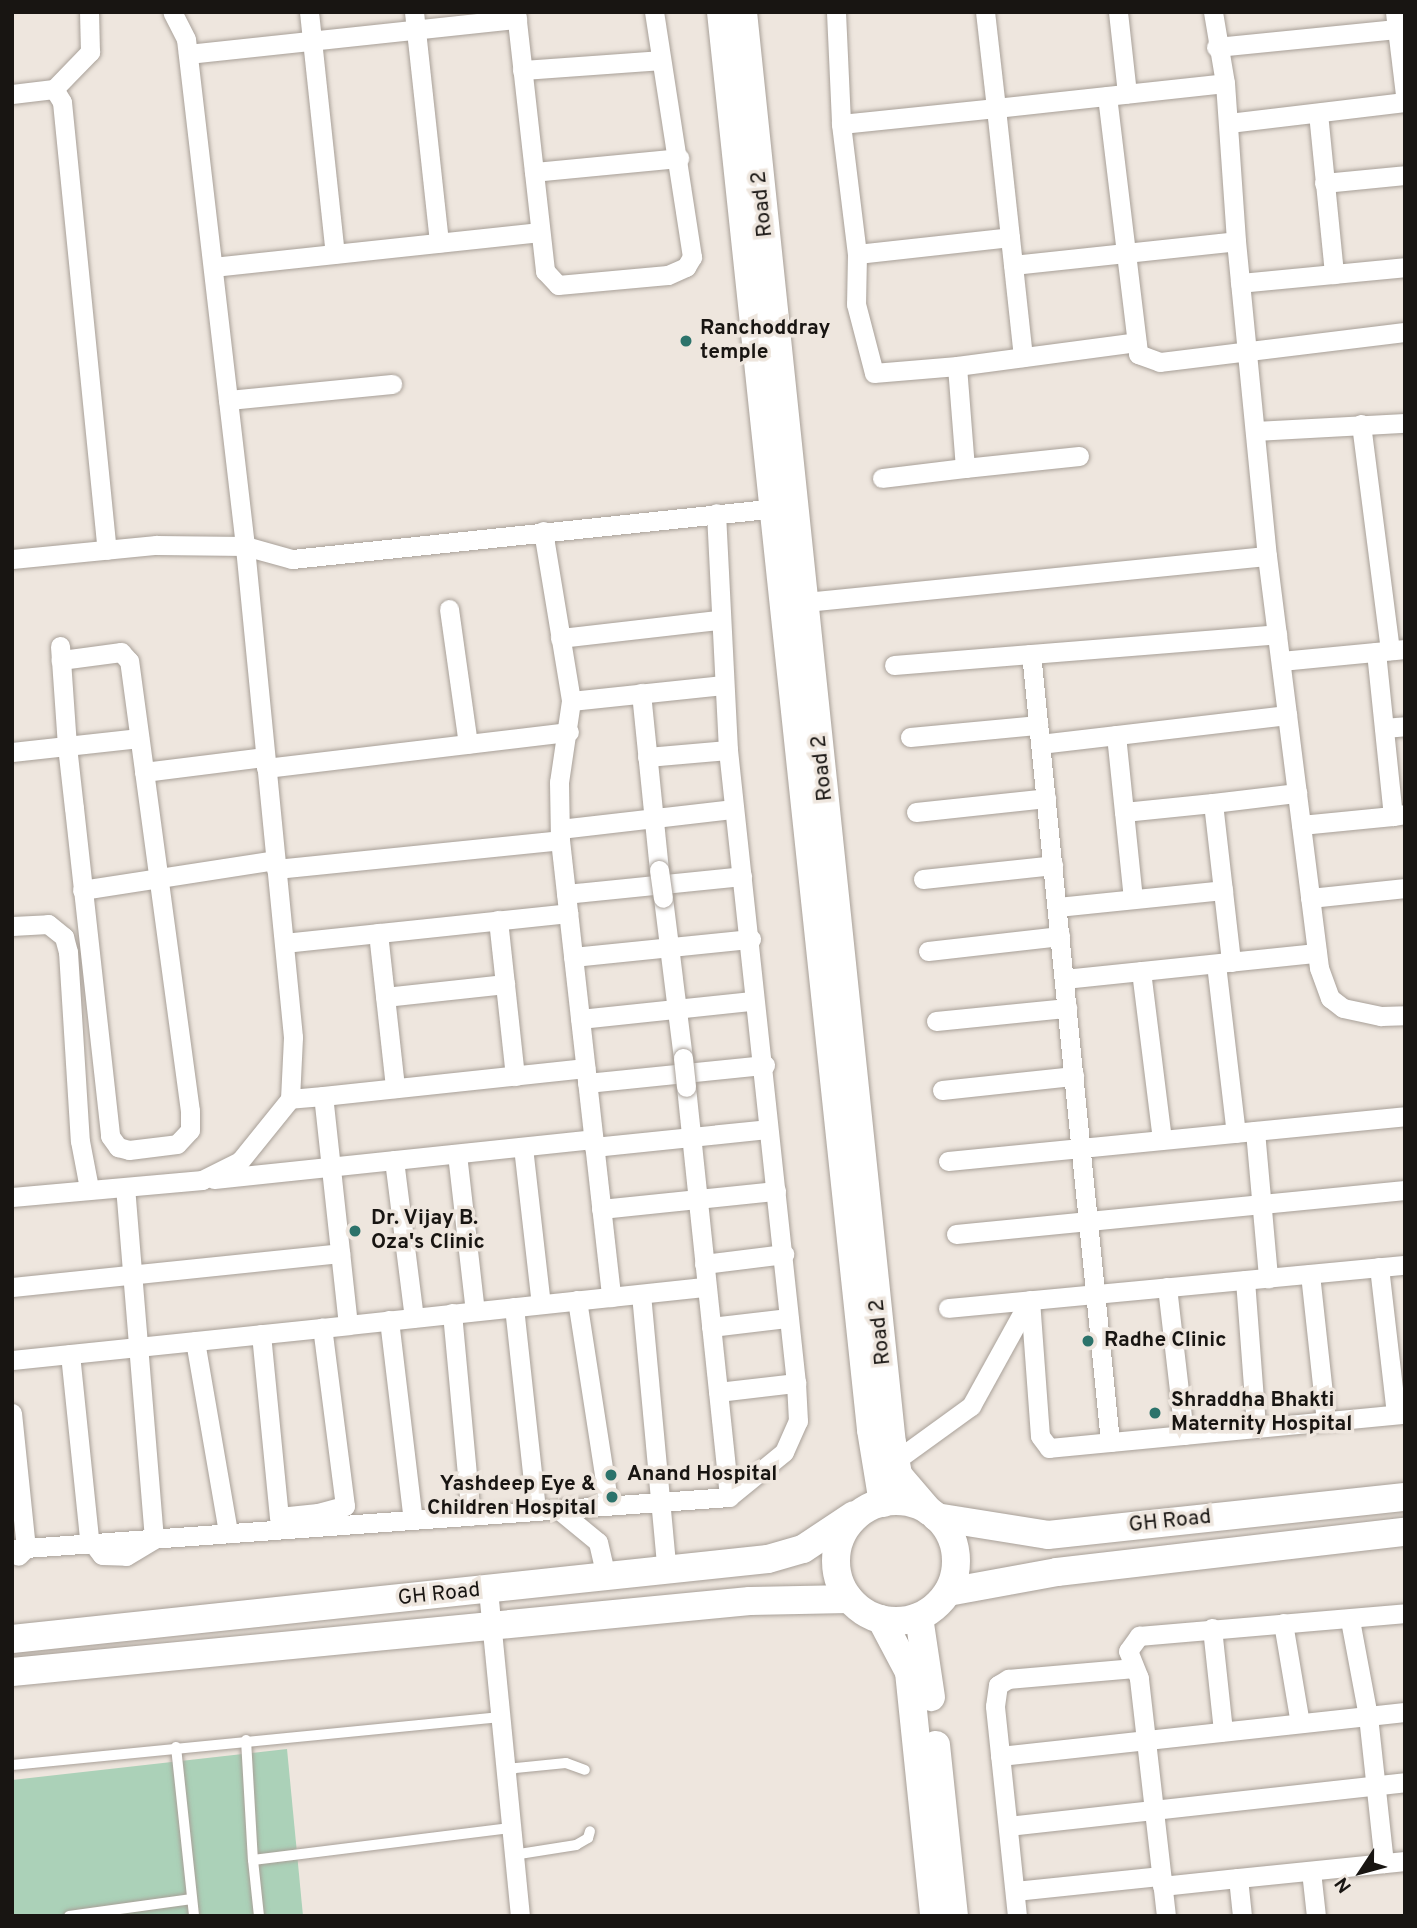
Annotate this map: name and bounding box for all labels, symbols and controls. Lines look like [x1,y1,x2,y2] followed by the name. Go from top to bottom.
[747,170,779,238] street label: Road 2
[700,316,830,366] place label: Ranchoddray temple
[678,333,694,349] marker: Ranchoddray temple
[807,734,839,802] street label: Road 2
[371,1206,485,1256] place label: Dr. Vijay B. Oza's Clinic
[345,1221,365,1241] marker: Dr. Vijay B. Oza's Clinic
[865,1298,897,1366] street label: Road 2
[1104,1328,1227,1354] place label: Radhe Clinic
[1078,1331,1098,1351] marker: Radhe Clinic
[1171,1388,1352,1438] place label: Shraddha Bhakti Maternity Hospital
[1145,1403,1165,1423] marker: Shraddha Bhakti Maternity Hospital
[627,1462,777,1488] place label: Anand Hospital
[601,1465,621,1485] marker: Anand Hospital
[427,1472,596,1522] place label: Yashdeep Eye & Children Hospital
[602,1487,622,1507] marker: Yashdeep Eye & Children Hospital
[1128,1505,1212,1539] street label: GH Road
[397,1578,481,1612] street label: GH Road
[1326,1837,1396,1907] north arrow
[1330,1872,1358,1897] text: N

